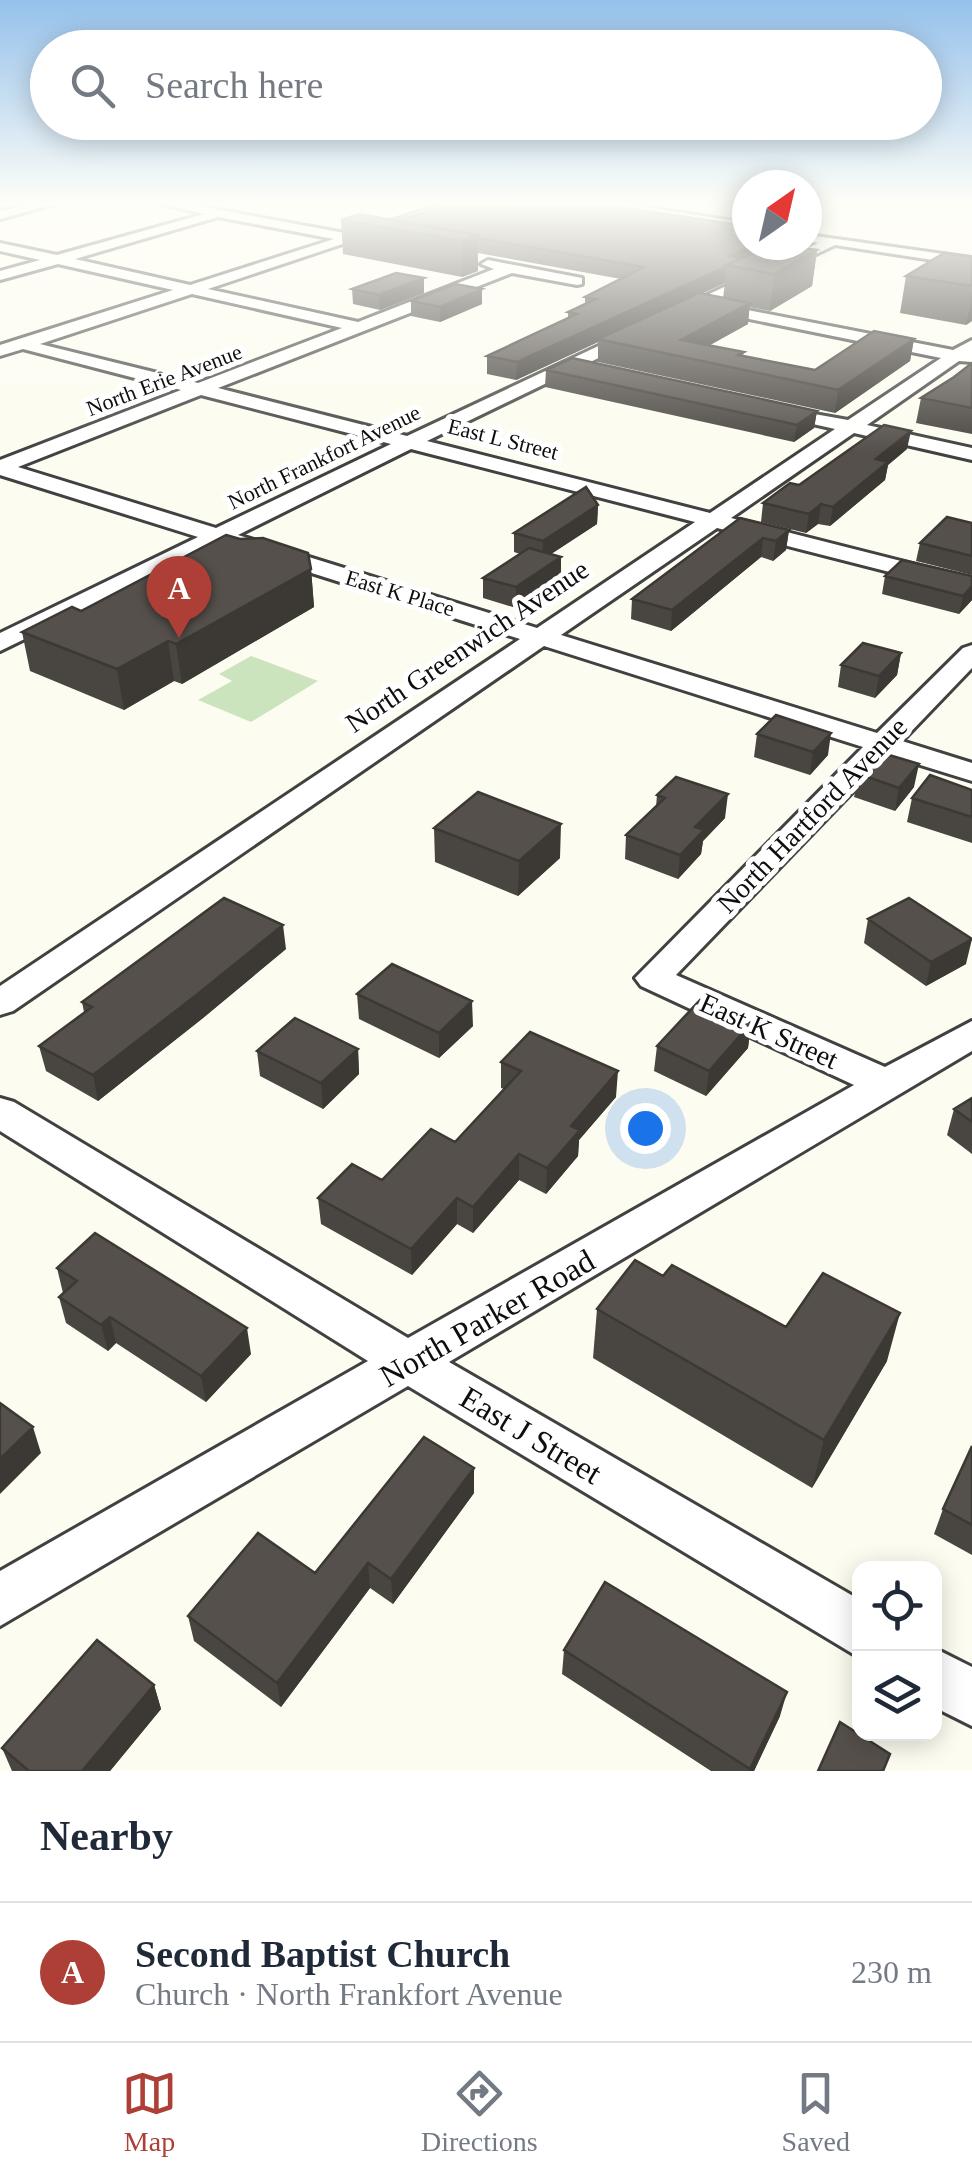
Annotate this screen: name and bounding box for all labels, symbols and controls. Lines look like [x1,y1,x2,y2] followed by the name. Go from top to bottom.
[30,30,942,140] search box
[65,58,120,113] icon: search
[145,64,323,106] text: Search here
[732,170,822,260] north arrow
[83,339,245,421] street label: North Erie Avenue
[224,400,424,514] street label: North Frankfort Avenue
[445,413,561,465] street label: East L Street
[340,553,594,739] street label: North Greenwich Avenue
[146,556,212,638] pin: A
[343,565,457,621] street label: East K Place
[711,711,913,919] street label: North Hartford Avenue
[695,987,843,1075] street label: East K Street
[620,1103,671,1154] your location
[373,1242,601,1394] street label: North Parker Road
[454,1379,608,1491] street label: East J Street
[852,1561,942,1741] map controls
[852,1561,942,1651] button: locate
[852,1651,942,1741] button: layers
[40,1813,173,1859] text: Nearby
[135,1933,510,1975] text: Second Baptist Church
[61,1954,84,1990] text: A
[851,1954,932,1990] text: 230 m
[135,1976,563,2012] text: Church · North Frankfort Avenue
[122,2066,177,2158] tab: Map
[421,2066,538,2158] tab: Directions
[782,2066,850,2158] tab: Saved

